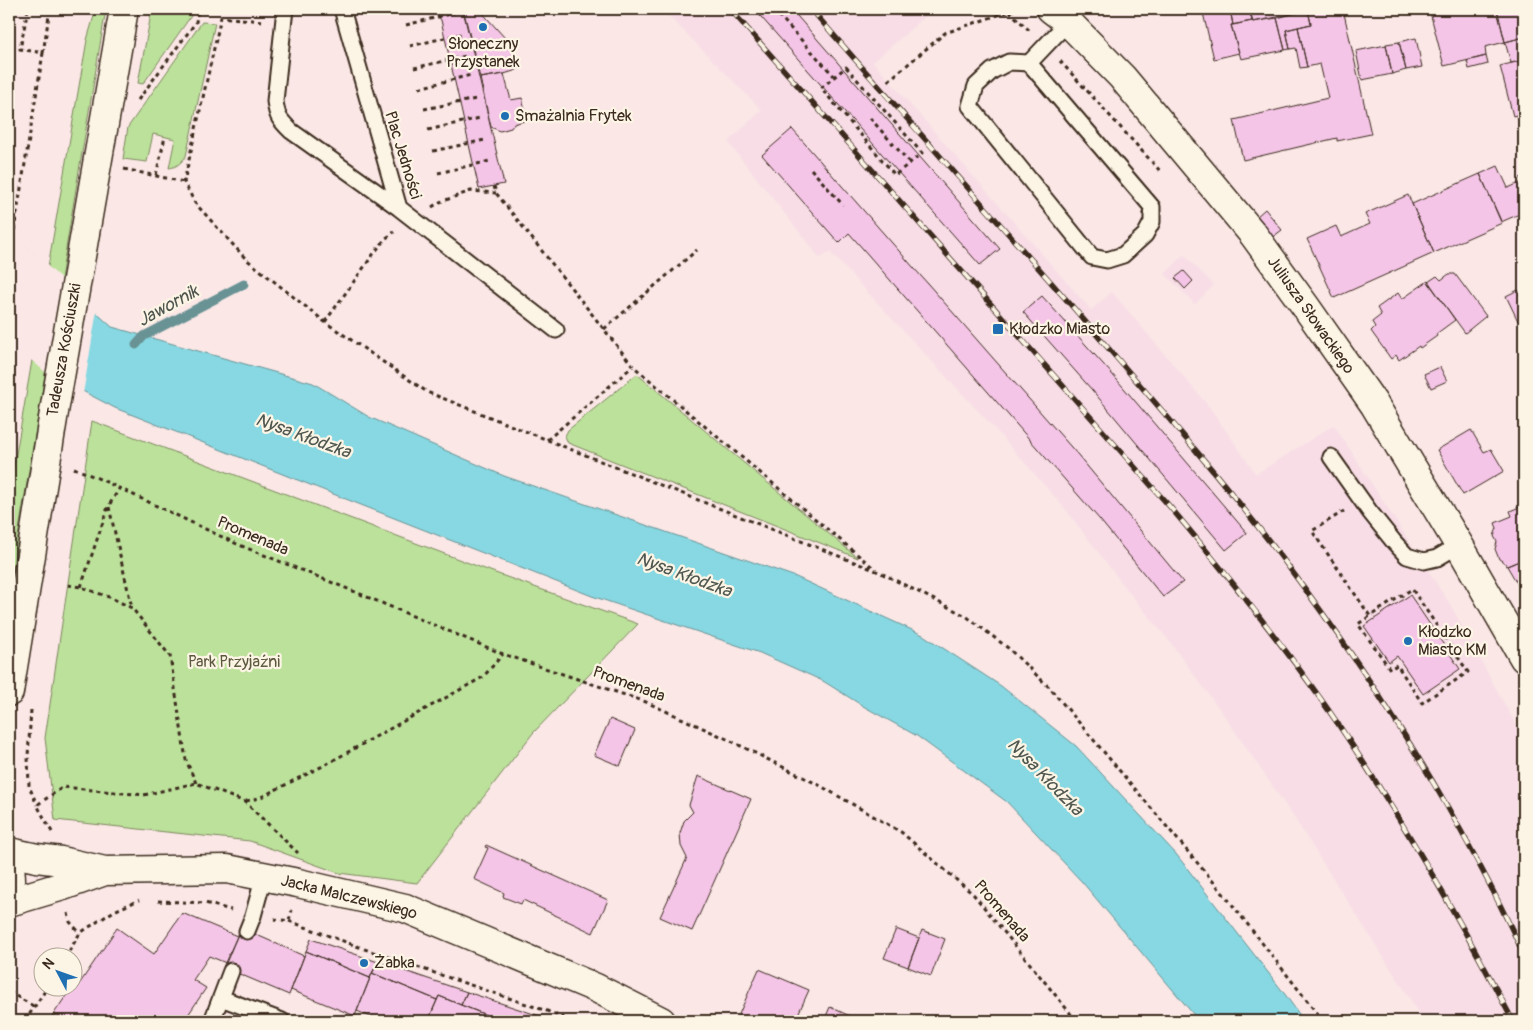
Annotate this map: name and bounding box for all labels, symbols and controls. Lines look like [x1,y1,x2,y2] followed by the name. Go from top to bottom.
[477,21,489,33] marker: Słoneczny Przystanek
[446,34,520,72] place label: Słoneczny Przystanek
[515,106,632,126] place label: Smażalnia Frytek
[380,108,426,202] street label: Plac Jedności
[499,110,511,122] marker: Smażalnia Frytek
[1263,252,1359,378] street label: Juliusza Słowackiego
[134,279,204,332] water label: Jawornik
[42,282,86,418] street label: Tadeusza Kościuszki
[1009,319,1111,339] place label: Kłodzko Miasto
[991,322,1005,336] marker: Kłodzko Miasto
[252,408,355,464] water label: Nysa Kłodzka
[214,512,292,560] street label: Promenada
[633,547,736,603] water label: Nysa Kłodzka
[1418,622,1487,660] place label: Kłodzko Miasto KM
[1402,635,1414,647] marker: Kłodzko Miasto KM
[188,652,280,672] park label: Park Przyjaźni
[590,662,668,706] street label: Promenada
[1002,733,1089,822] water label: Nysa Kłodzka
[279,870,420,924] street label: Jacka Malczewskiego
[970,876,1034,946] street label: Promenada
[32,948,82,998] north arrow
[374,953,415,973] place label: Żabka
[39,955,58,973] text: N
[358,957,370,969] marker: Żabka

